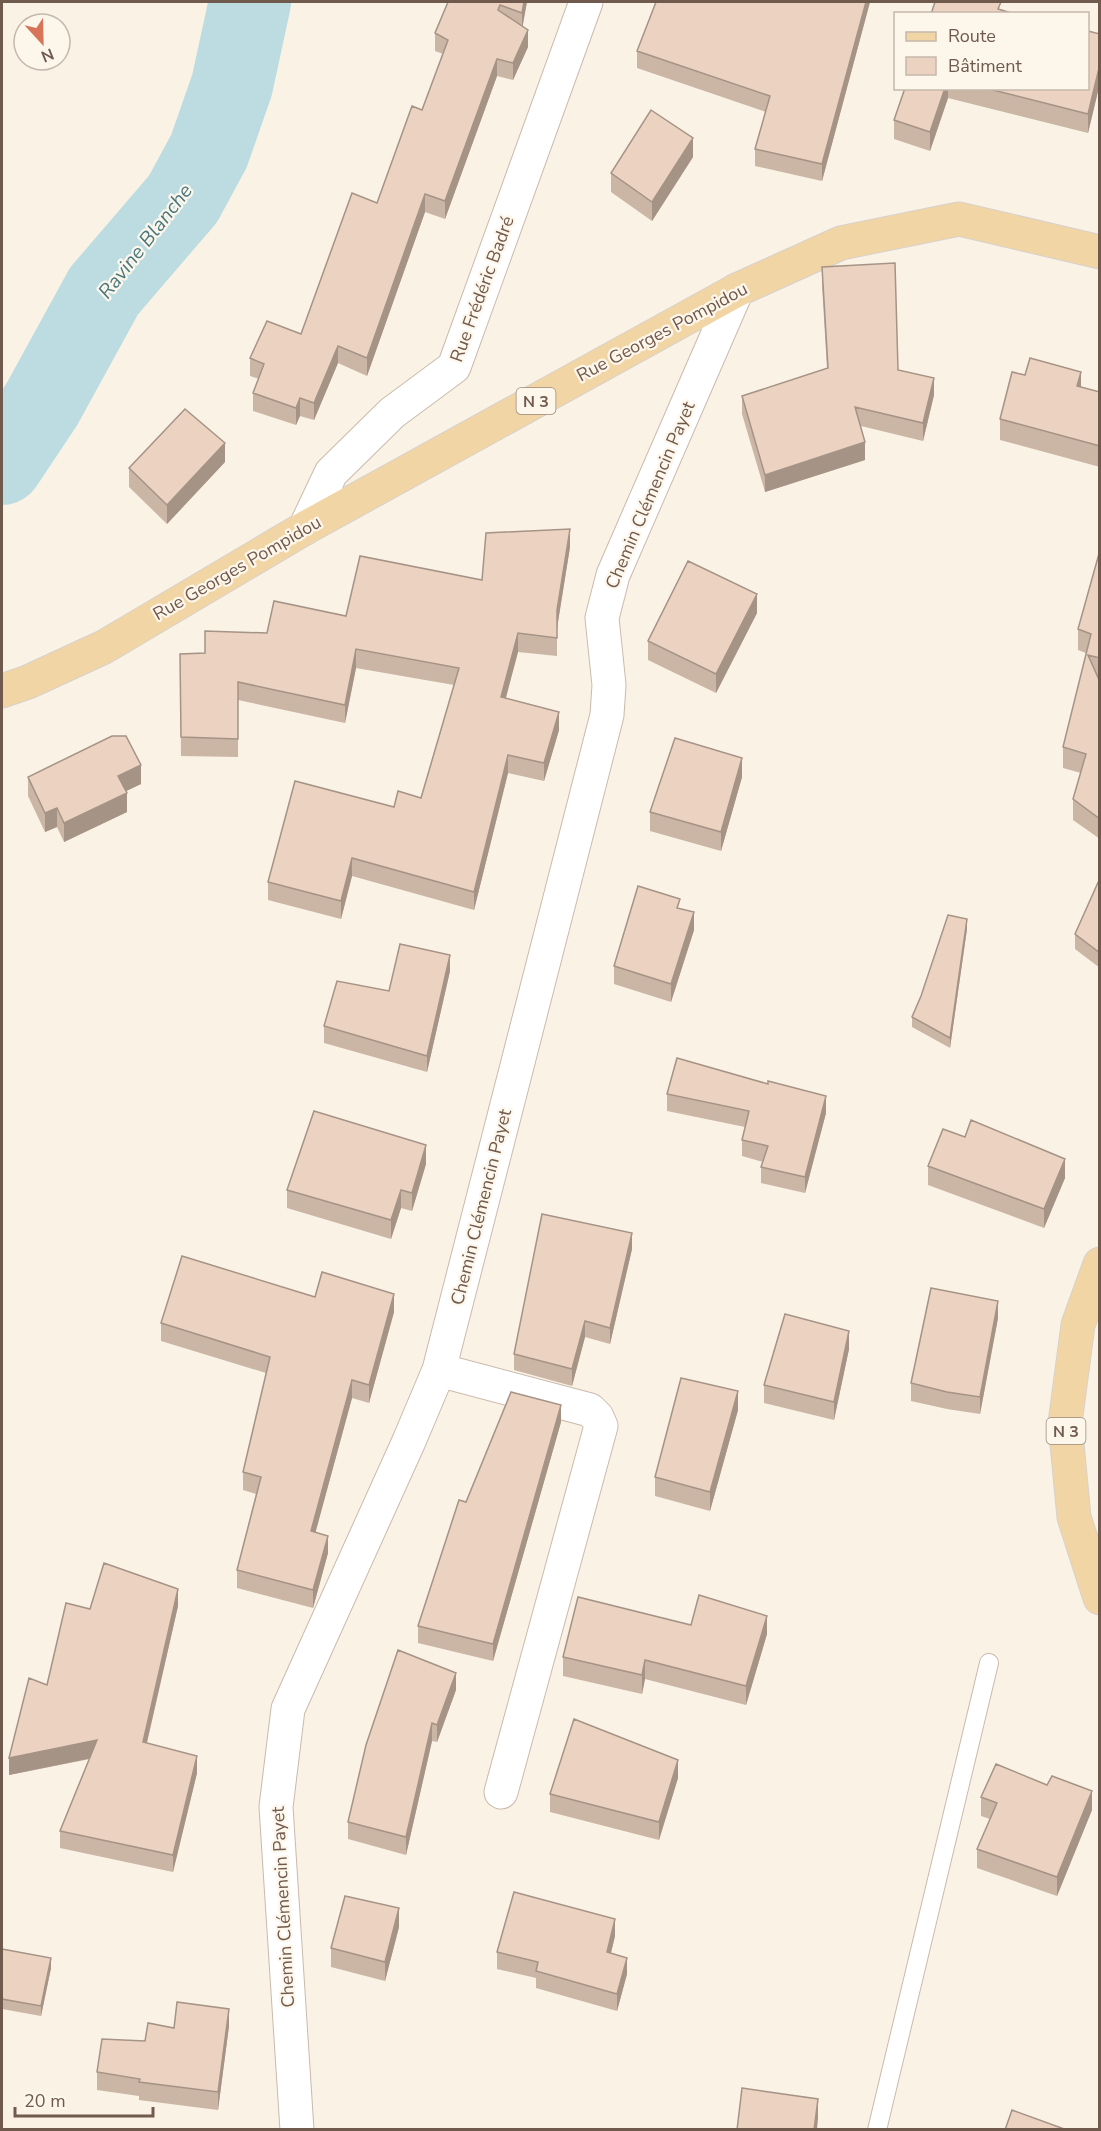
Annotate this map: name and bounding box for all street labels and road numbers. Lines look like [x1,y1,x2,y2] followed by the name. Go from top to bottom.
[444,213,520,365] street label: Rue Frédéric Badré
[572,277,752,387] street label: Rue Georges Pompidou
[516,388,556,414] road number: N 3
[600,397,701,592] street label: Chemin Clémencin Payet
[149,510,325,626] street label: Rue Georges Pompidou
[445,1106,517,1308] street label: Chemin Clémencin Payet
[1046,1418,1086,1444] road number: N 3
[266,1805,300,2008] street label: Chemin Clémencin Payet

